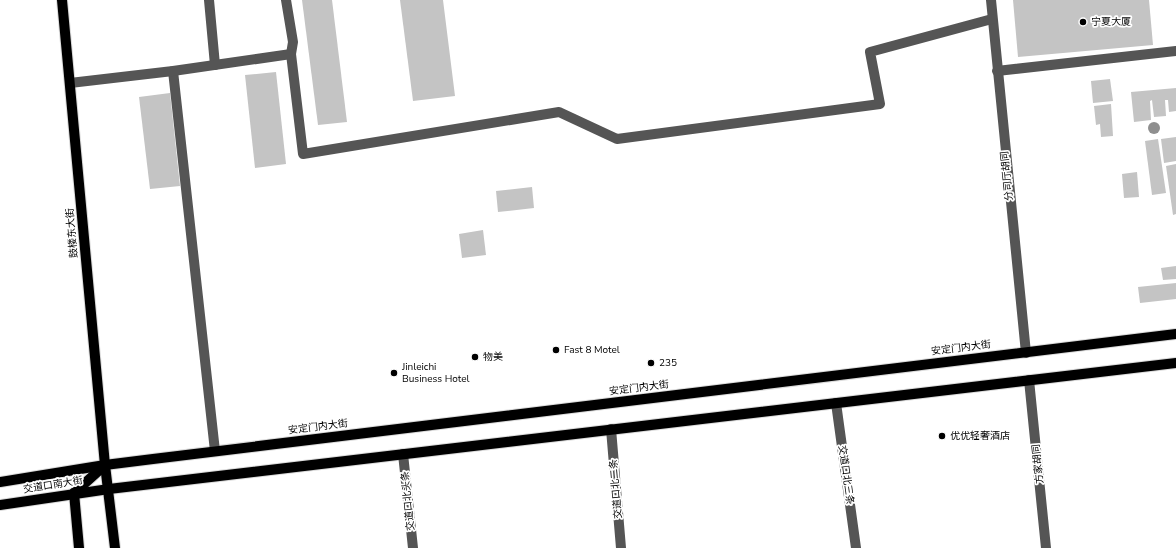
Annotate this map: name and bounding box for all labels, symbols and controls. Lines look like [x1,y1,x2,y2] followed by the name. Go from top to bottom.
[1091,15,1131,29] place label: 宁夏大厦
[1078,17,1088,27] marker: 宁夏大厦
[997,150,1017,202] street label: 分司厅胡同
[63,207,81,259] street label: 鼓楼东大街
[930,337,992,359] street label: 安定门内大街
[564,343,620,357] place label: Fast 8 Motel
[551,345,561,355] marker: Fast 8 Motel
[483,350,503,364] place label: 物美
[470,352,480,362] marker: 物美
[659,356,677,370] place label: 235
[646,358,656,368] marker: 235
[401,360,470,386] place label: Jinleichi Business Hotel
[389,368,399,378] marker: Jinleichi Business Hotel
[608,377,670,399] street label: 安定门内大街
[287,416,349,438] street label: 安定门内大街
[950,429,1010,443] place label: 优优轻奢酒店
[937,431,947,441] marker: 优优轻奢酒店
[1029,443,1047,485] street label: 方家胡同
[835,444,857,506] street label: 交道口北三条
[606,459,626,519] street label: 交道口北二条
[398,470,418,532] street label: 交道口北头条
[22,473,84,497] street label: 交道口南大街

